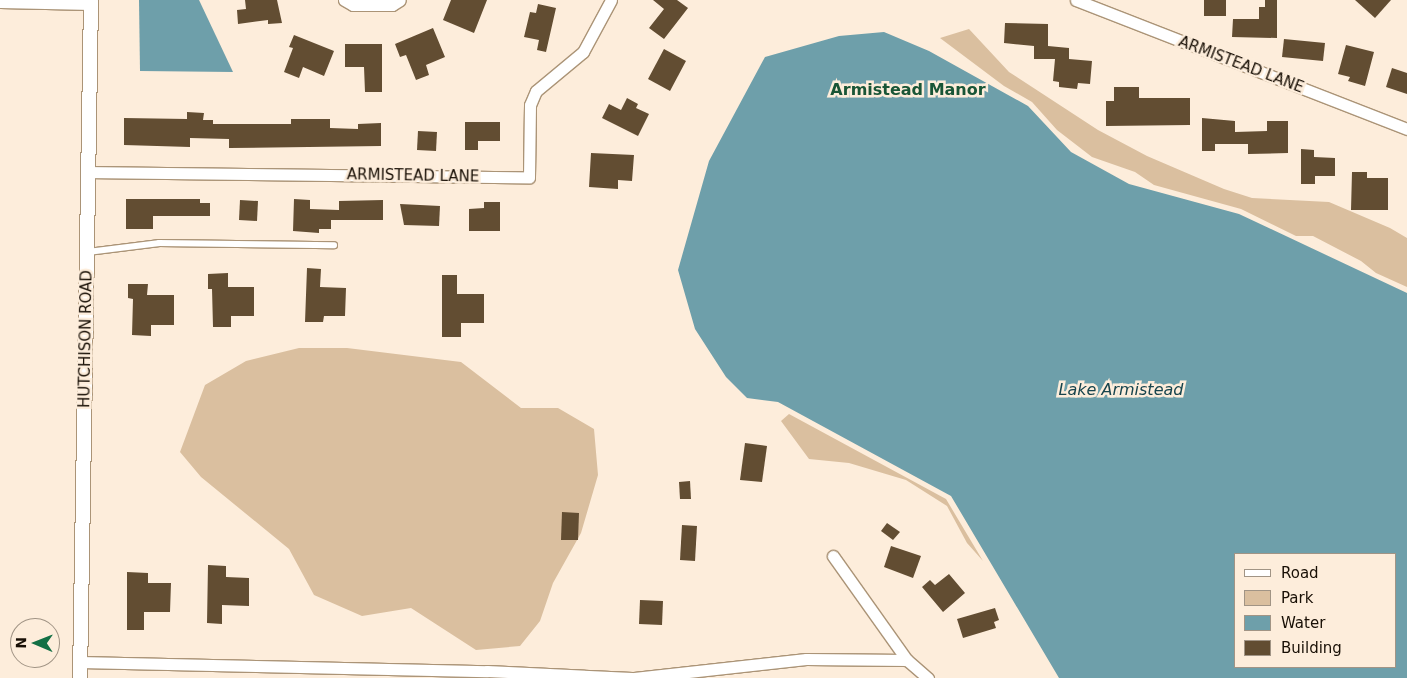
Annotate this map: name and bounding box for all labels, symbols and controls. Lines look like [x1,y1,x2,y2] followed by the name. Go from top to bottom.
[1176,33,1306,97] street label: ARMISTEAD LANE
[830,80,986,100] district label: Armistead Manor
[347,166,479,186] street label: ARMISTEAD LANE
[76,270,96,408] street label: HUTCHISON ROAD
[1059,380,1183,400] water label: Lake Armistead
[1234,553,1397,668] legend
[1281,564,1319,582] text: Road
[1281,589,1313,607] text: Park
[1281,614,1325,632] text: Water
[10,618,60,668] north arrow
[13,637,29,649] text: N
[1281,639,1342,657] text: Building

